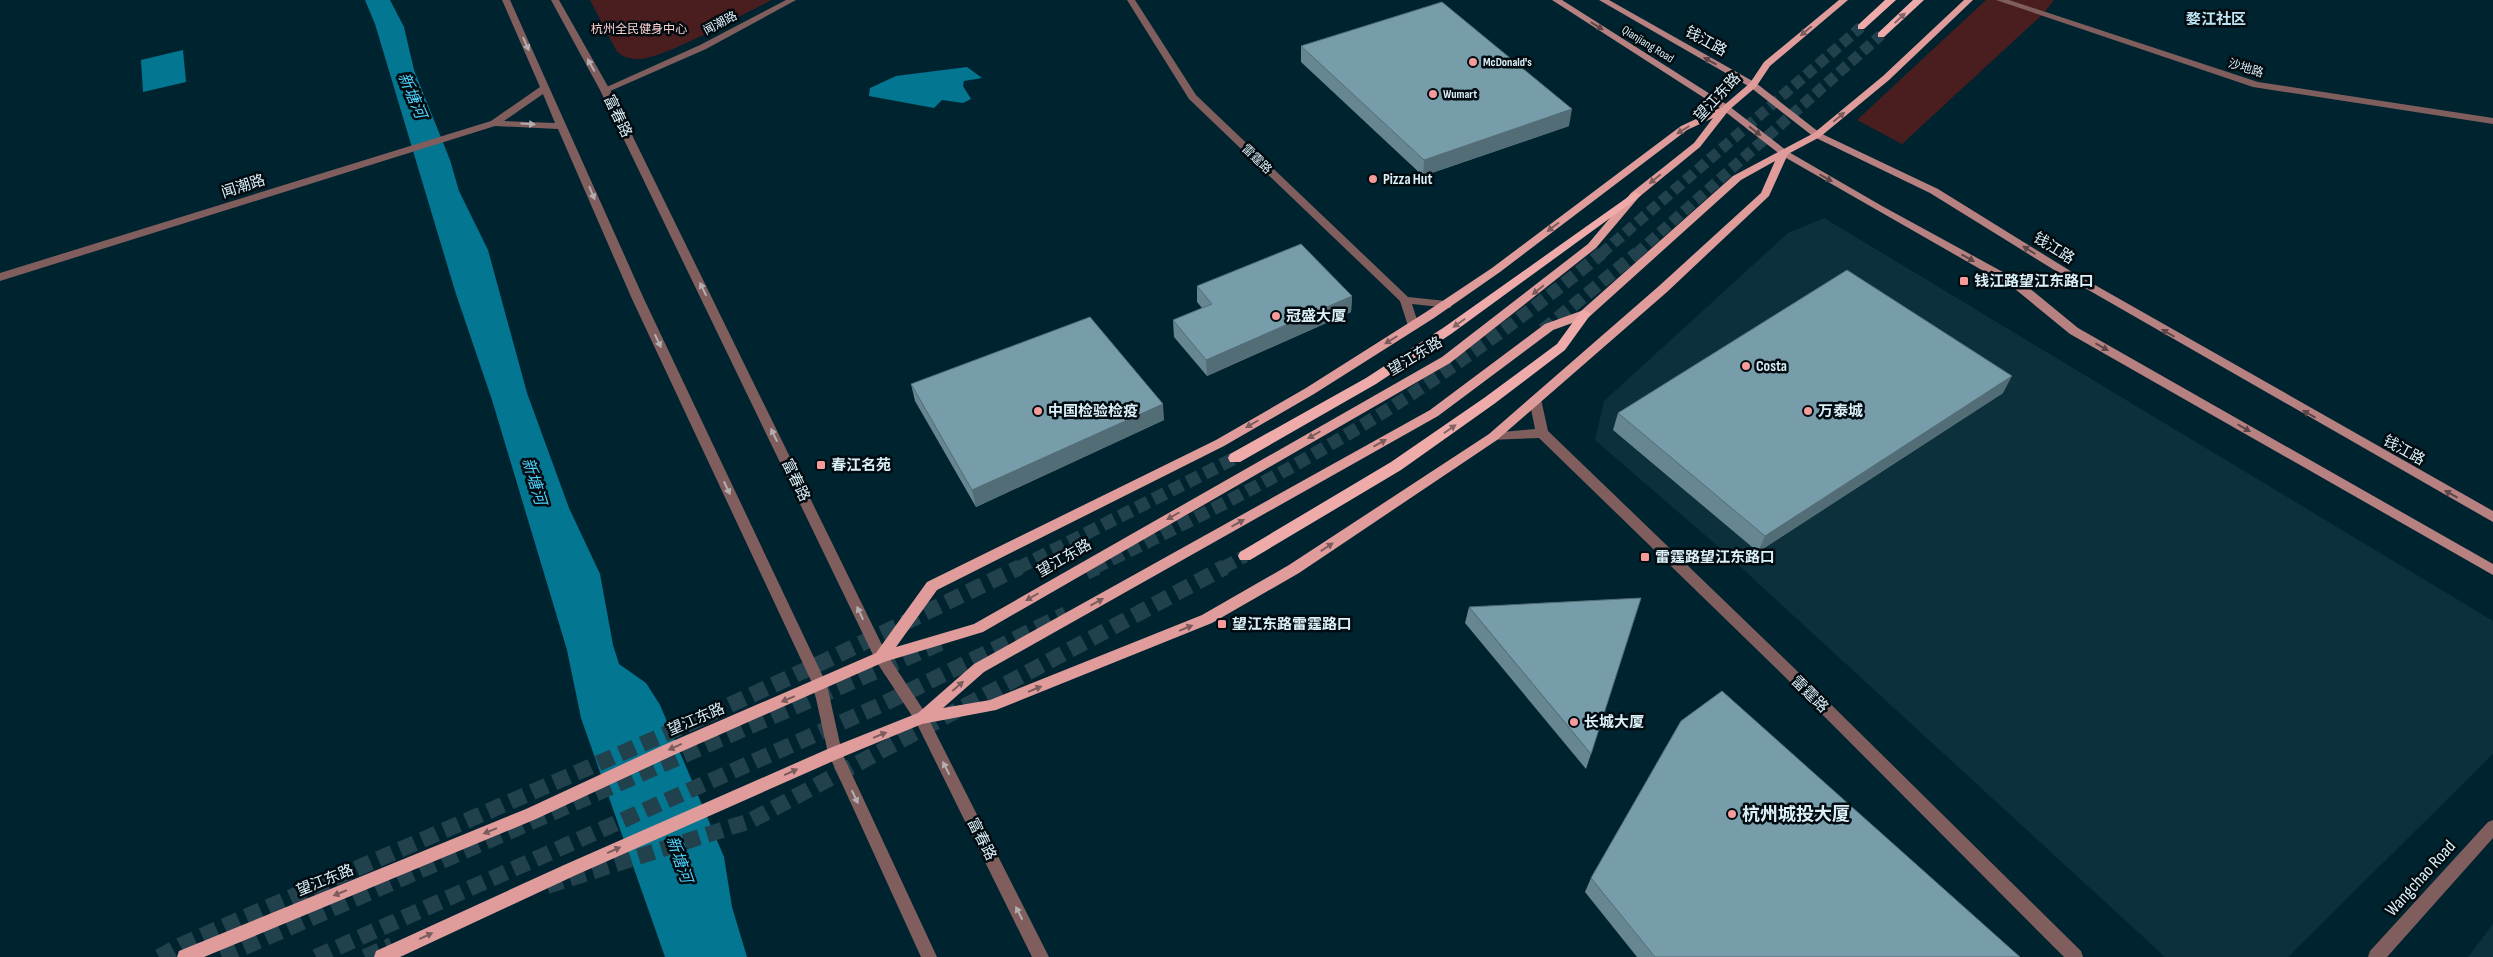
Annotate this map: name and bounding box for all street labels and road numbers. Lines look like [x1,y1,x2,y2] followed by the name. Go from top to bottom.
[701,8,740,39] street label: 闻潮路
[1681,22,1730,61] street label: 钱江路
[1619,23,1677,66] street label: Qianjiang Road
[2226,56,2265,81] street label: 沙地路
[1690,69,1745,126] street label: 望江东路
[599,92,636,141] street label: 富春路
[1238,141,1275,177] street label: 雷霆路
[219,170,267,202] street label: 闻潮路
[2030,228,2078,268] street label: 钱江路
[1385,333,1446,380] street label: 望江东路
[2379,431,2428,470] street label: 钱江路
[777,456,814,505] street label: 富春路
[1034,535,1095,582] street label: 望江东路
[1787,672,1832,717] street label: 雷霆路
[665,699,728,740] street label: 望江东路
[963,815,1000,864] street label: 富春路
[2381,836,2460,921] street label: Wangchao Road
[294,860,357,901] street label: 望江东路

